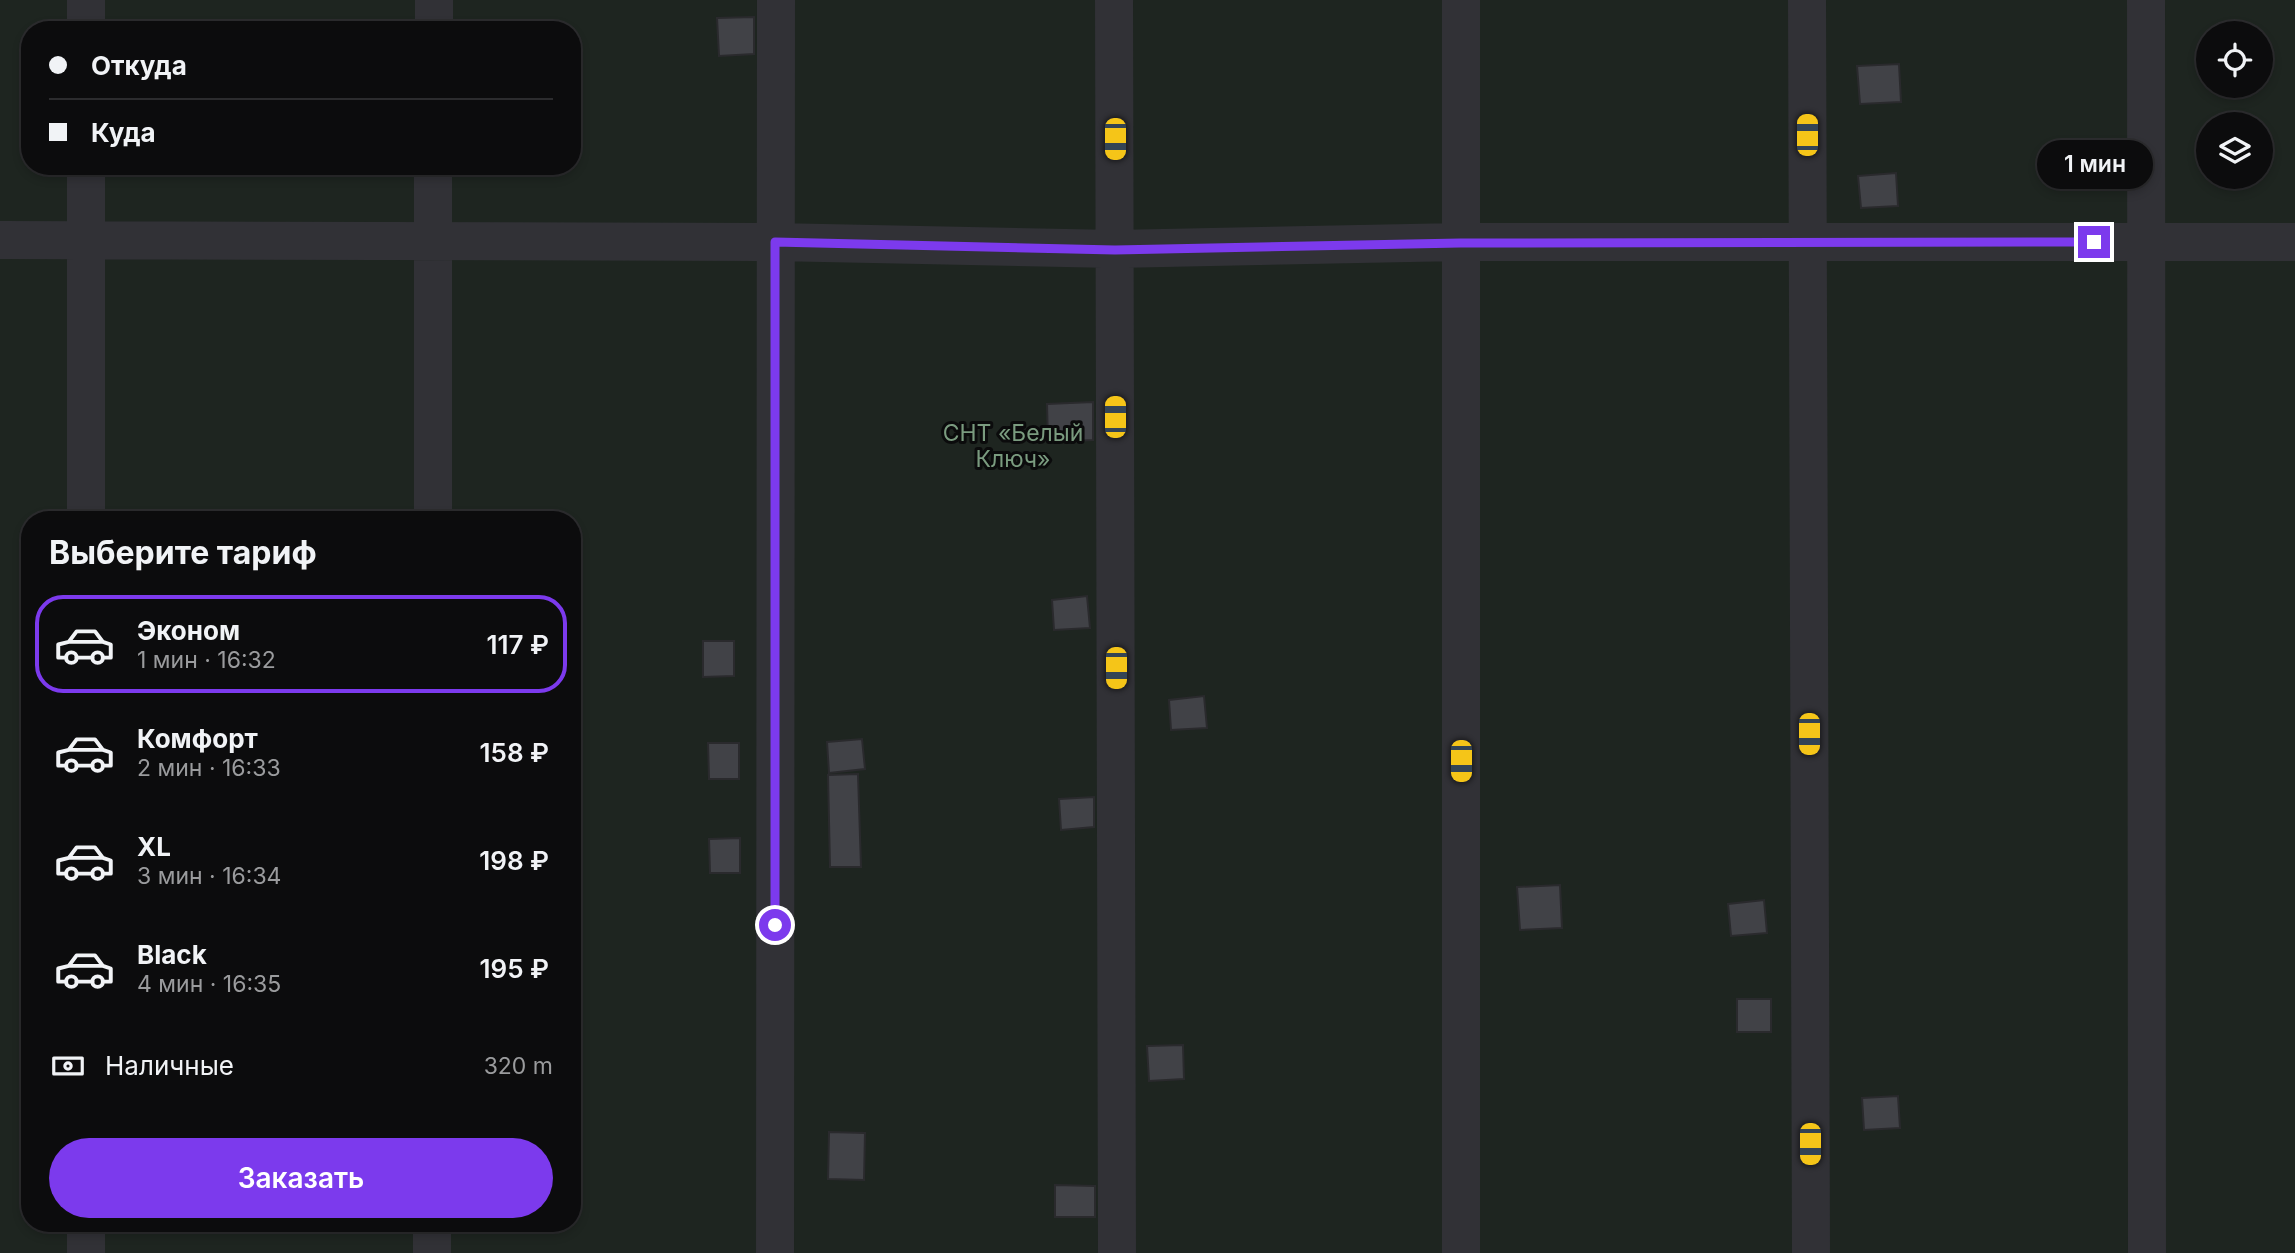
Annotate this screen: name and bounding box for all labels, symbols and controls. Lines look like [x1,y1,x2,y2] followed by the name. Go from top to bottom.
[2196,21,2273,189] map controls
[2196,21,2273,98] button: locate
[91,50,187,81] text: Откуда
[2196,112,2273,189] button: layers
[1797,114,1818,156] car
[91,117,156,148] text: Куда
[1105,118,1126,160] car
[2036,140,2152,190] callout: 1 мин
[2064,150,2126,178] text: 1 мин
[2078,226,2110,258] route end
[1105,396,1126,438] car
[943,419,1083,473] park label: СНТ «Белый Ключ»
[49,533,317,572] text: Выберите тариф
[53,613,116,676] icon: car
[137,615,240,646] text: Эконом
[487,629,549,660] text: 117 ₽
[137,646,276,674] text: 1 мин · 16:32
[1106,647,1127,689] car
[1799,713,1820,755] car
[53,721,116,784] icon: car
[137,723,258,754] text: Комфорт
[480,737,549,768] text: 158 ₽
[1451,740,1472,782] car
[137,754,281,782] text: 2 мин · 16:33
[53,829,116,892] icon: car
[137,831,171,862] text: XL
[479,845,549,876] text: 198 ₽
[137,862,281,890] text: 3 мин · 16:34
[759,909,791,941] route start
[53,937,116,1000] icon: car
[137,939,207,970] text: Black
[480,953,549,984] text: 195 ₽
[137,970,281,998] text: 4 мин · 16:35
[49,1047,87,1085] icon: cash
[105,1050,234,1081] text: Наличные
[484,1052,553,1080] text: 320 m
[1800,1123,1821,1165] car
[49,1138,553,1218] button: Заказать

